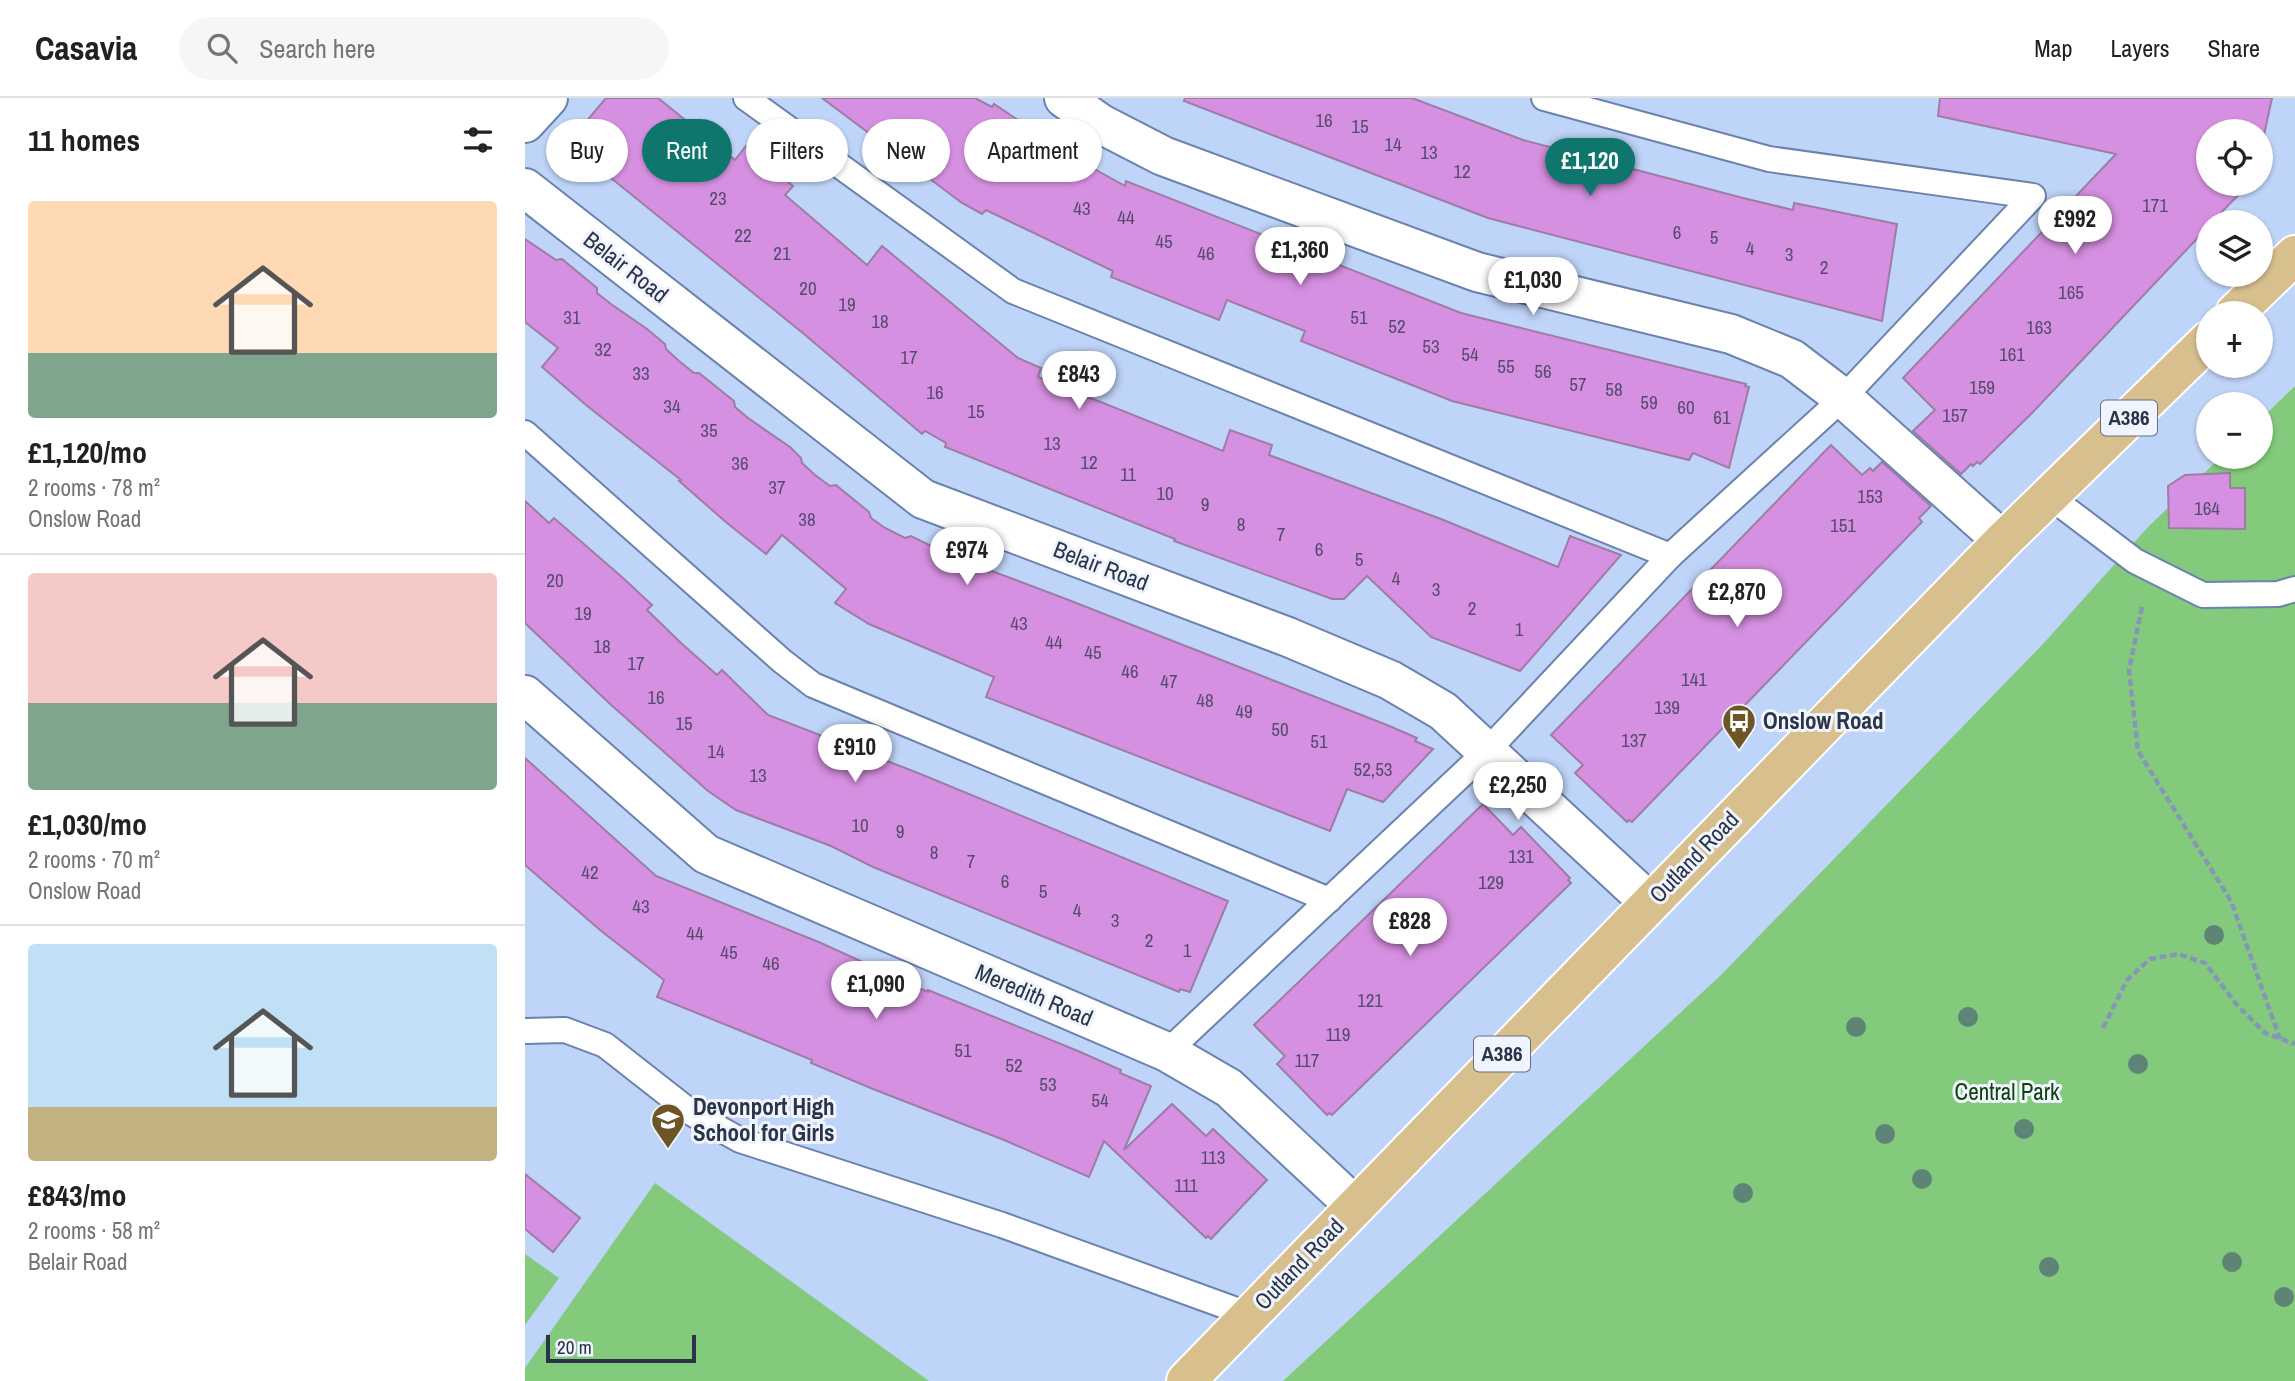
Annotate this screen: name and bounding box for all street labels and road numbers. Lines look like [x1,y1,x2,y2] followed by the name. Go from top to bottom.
[578,224,675,309] street label: Belair Road
[2101,400,2157,436] road number: A386
[1049,533,1153,598] street label: Belair Road
[1642,804,1745,909] street label: Outland Road
[971,956,1098,1033] street label: Meredith Road
[1474,1037,1530,1072] road number: A386
[1247,1211,1350,1316] street label: Outland Road

